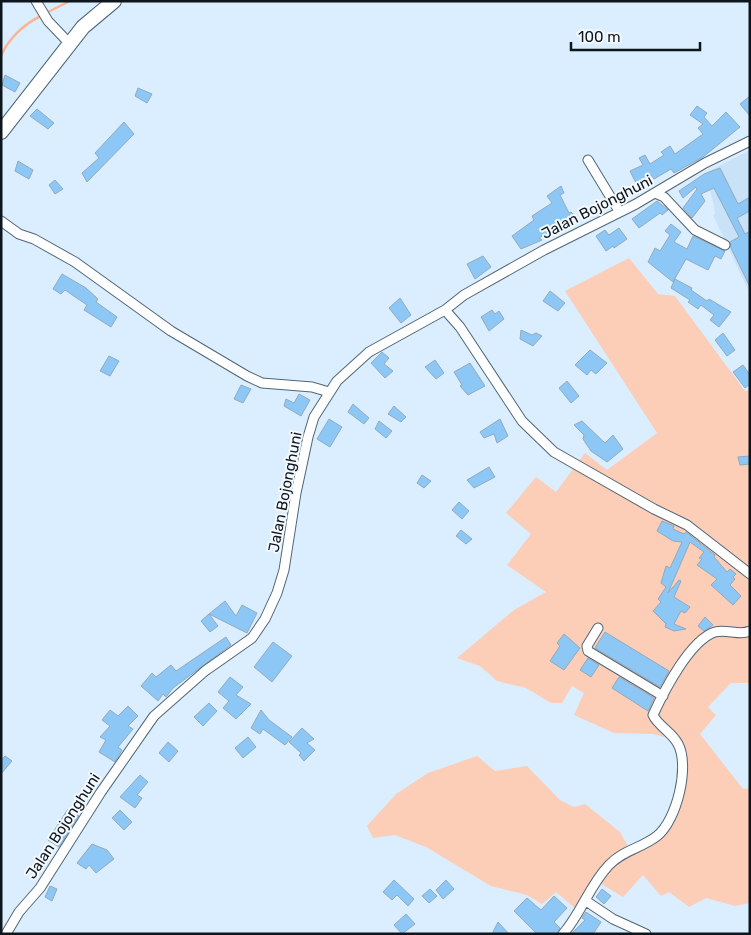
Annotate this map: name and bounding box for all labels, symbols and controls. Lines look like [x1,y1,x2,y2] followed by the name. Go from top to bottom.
[571,20,700,52] scale bar
[578,28,620,46] text: 100 m
[538,171,656,243] street label: Jalan Bojonghuni
[264,430,306,554] street label: Jalan Bojonghuni
[22,770,104,882] street label: Jalan Bojonghuni

